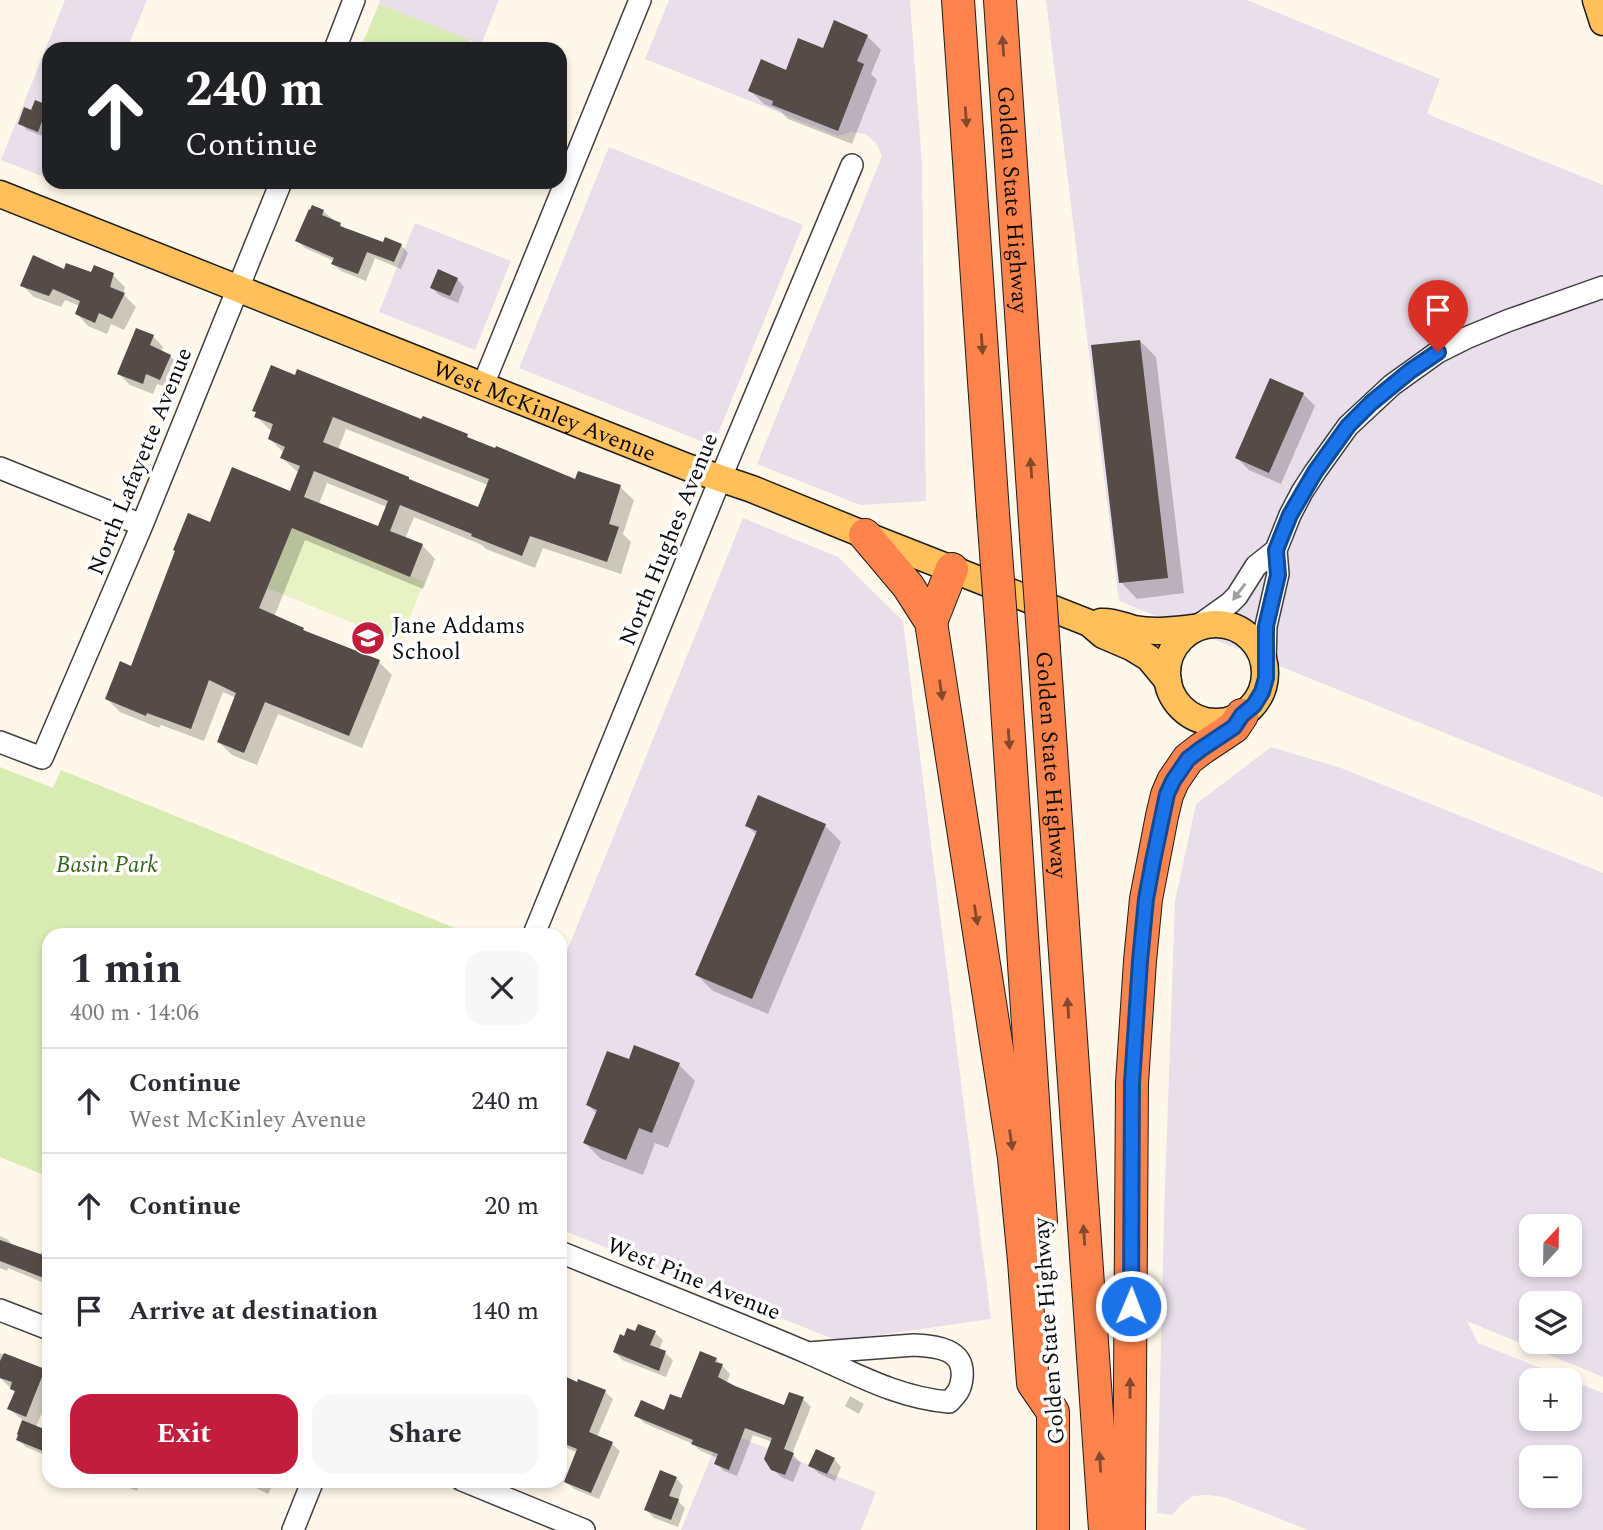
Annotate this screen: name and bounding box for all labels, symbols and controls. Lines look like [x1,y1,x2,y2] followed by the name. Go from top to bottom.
[997,35,1008,57] one-way arrow
[185,53,324,128] text: 240 m
[70,70,161,161] icon: ahead
[987,85,1037,315] street label: Golden State Highway
[961,106,972,128] one-way arrow
[185,121,318,170] text: Continue
[1408,280,1468,352] pin
[1419,291,1457,329] icon: arrive
[976,333,987,355] one-way arrow
[79,342,202,581] street label: North Lafayette Avenue
[427,352,661,472] street label: West McKinley Avenue
[611,428,728,651] street label: North Hughes Avenue
[1026,457,1037,479] one-way arrow
[1232,583,1246,601] one-way arrow
[392,609,525,670] place label: Jane Addams School
[349,619,387,657] school or university icon: Jane Addams School
[1025,650,1076,881] street label: Golden State Highway
[936,679,947,701] one-way arrow
[1004,728,1015,750] one-way arrow
[56,848,158,883] park label: Basin Park
[971,904,982,926] one-way arrow
[70,938,182,1001] text: 1 min
[465,951,539,1025] button: close
[70,996,199,1031] text: 400 m · 14:06
[1063,997,1074,1019] one-way arrow
[129,1063,241,1103] text: Continue
[471,1081,539,1121] text: 240 m
[70,1082,108,1120] icon: ahead
[129,1103,366,1138] text: West McKinley Avenue
[1006,1129,1017,1151] one-way arrow
[129,1186,241,1226] text: Continue
[484,1186,539,1226] text: 20 m
[70,1187,108,1225] icon: ahead
[1519,1214,1582,1278] north arrow
[1519,1214,1582,1508] map controls
[1024,1215,1075,1446] street label: Golden State Highway
[1078,1224,1089,1246] one-way arrow
[601,1229,786,1330] street label: West Pine Avenue
[1094,1269,1168,1343] position arrow
[129,1291,378,1331] text: Arrive at destination
[471,1291,539,1331] text: 140 m
[1519,1291,1582,1354] button: layers
[70,1292,108,1330] icon: arrive
[1519,1368,1582,1431] button: +
[1124,1377,1136,1399] one-way arrow
[70,1394,298,1474] button: Exit
[312,1394,539,1474] button: Share
[1519,1445,1582,1508] button: −
[1094,1451,1105,1473] one-way arrow

